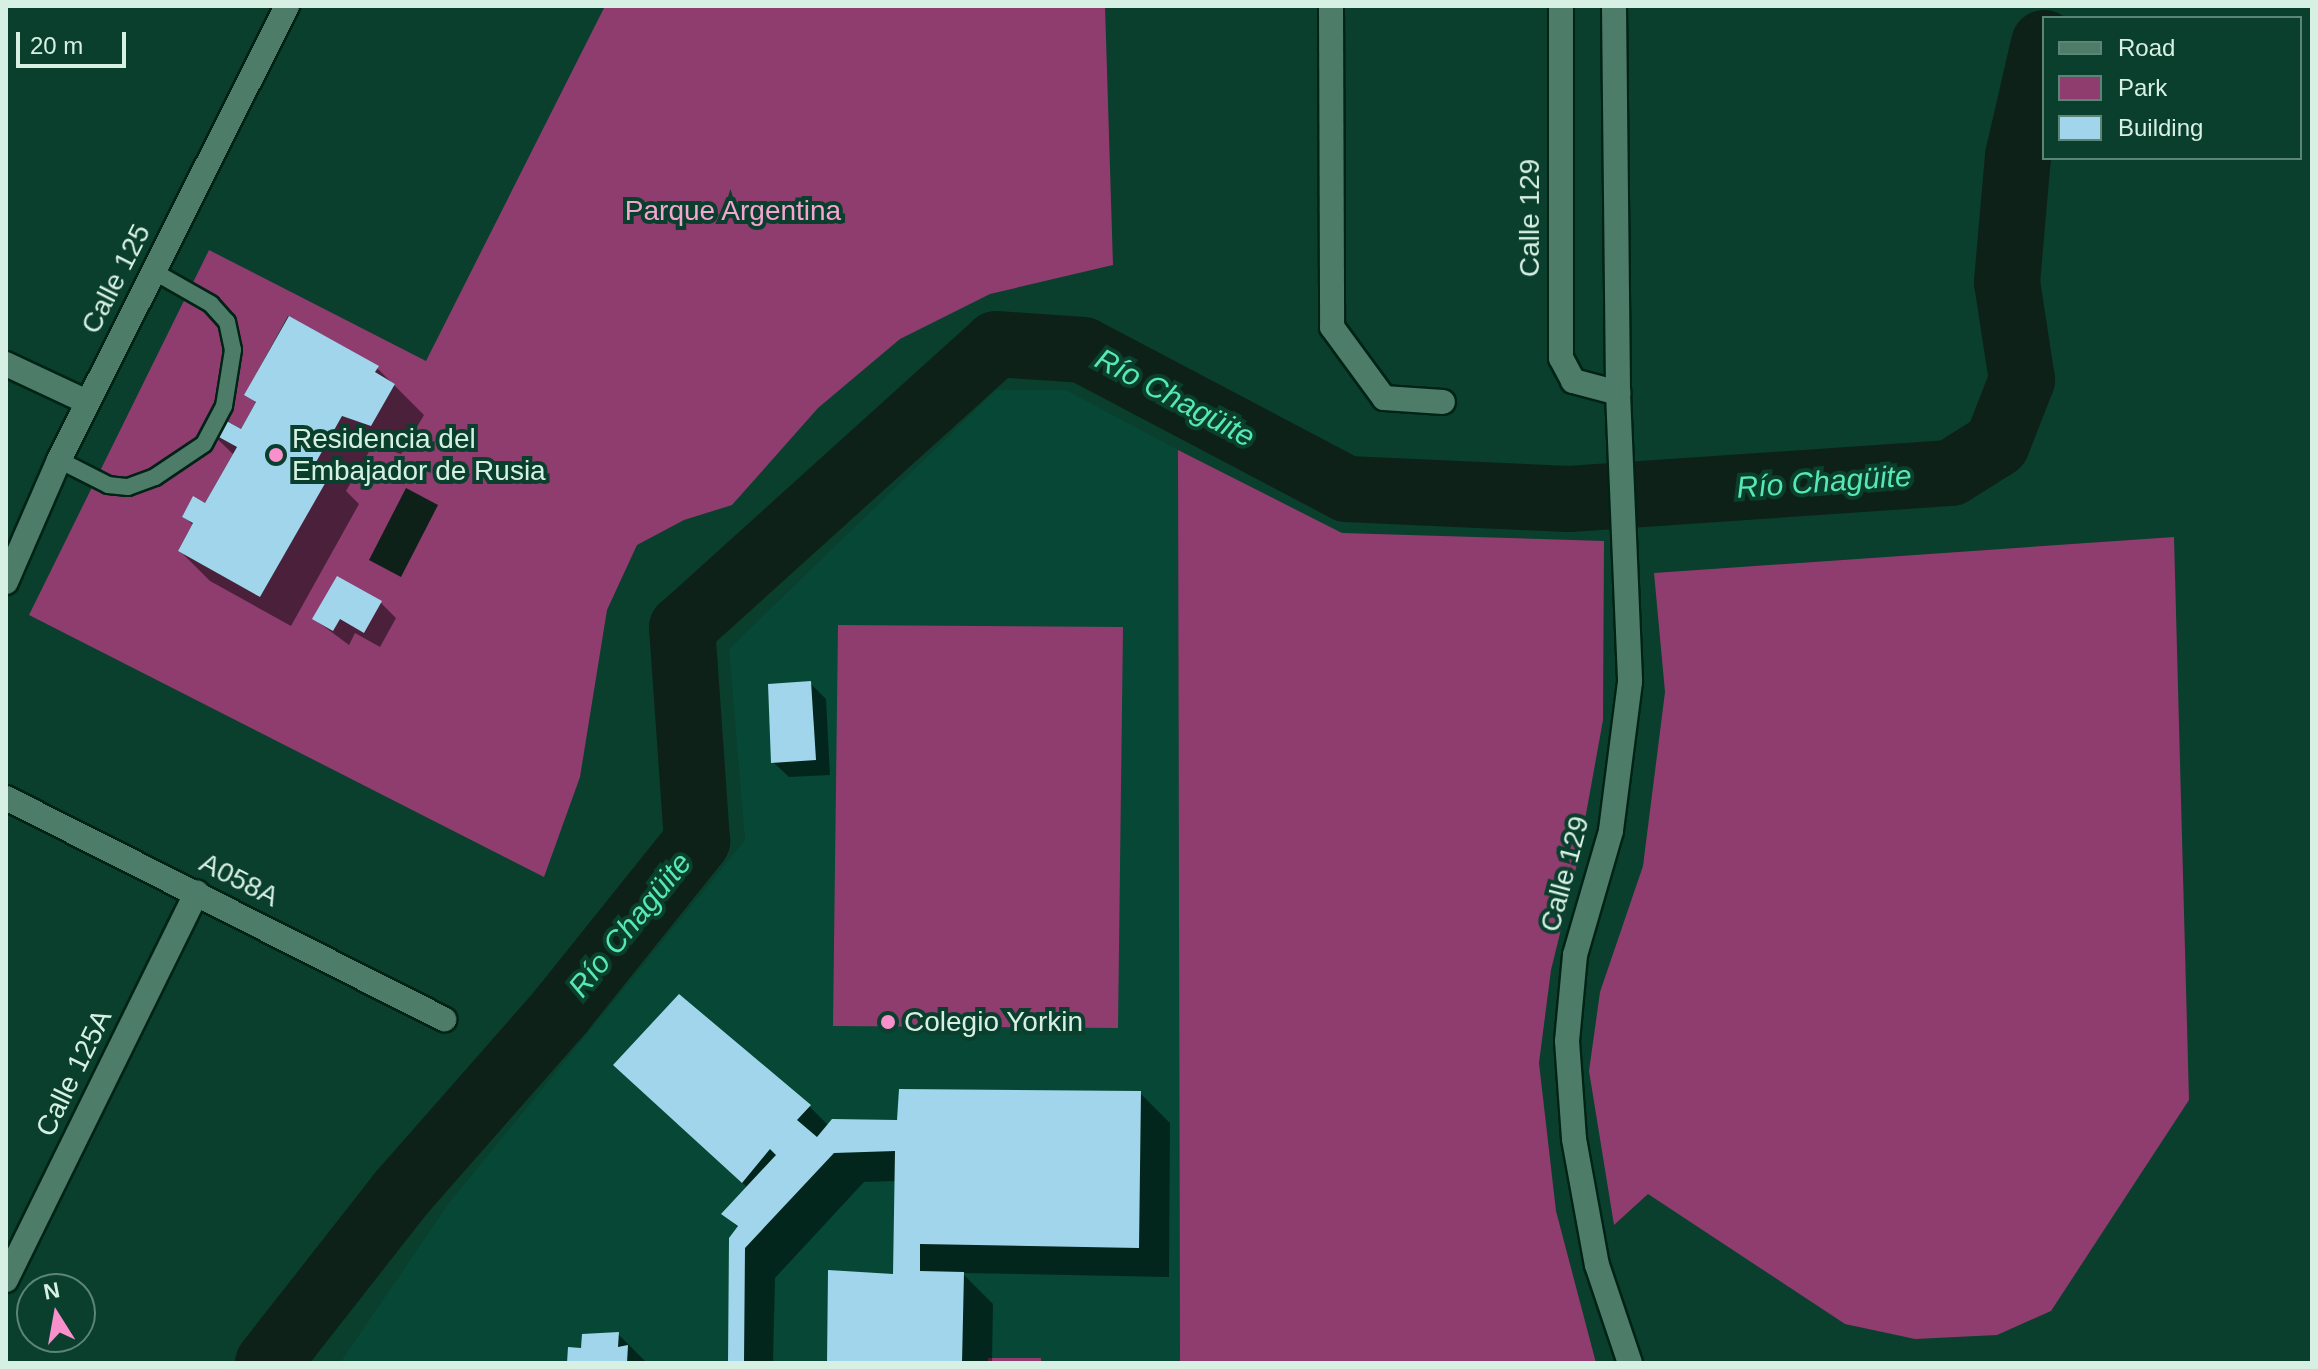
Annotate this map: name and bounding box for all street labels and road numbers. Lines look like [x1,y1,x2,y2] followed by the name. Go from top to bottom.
[1513,159,1547,277] street label: Calle 129
[74,219,158,339] street label: Calle 125
[1533,813,1597,935] street label: Calle 129
[194,846,284,914] street label: A058A
[29,1004,119,1142] street label: Calle 125A

